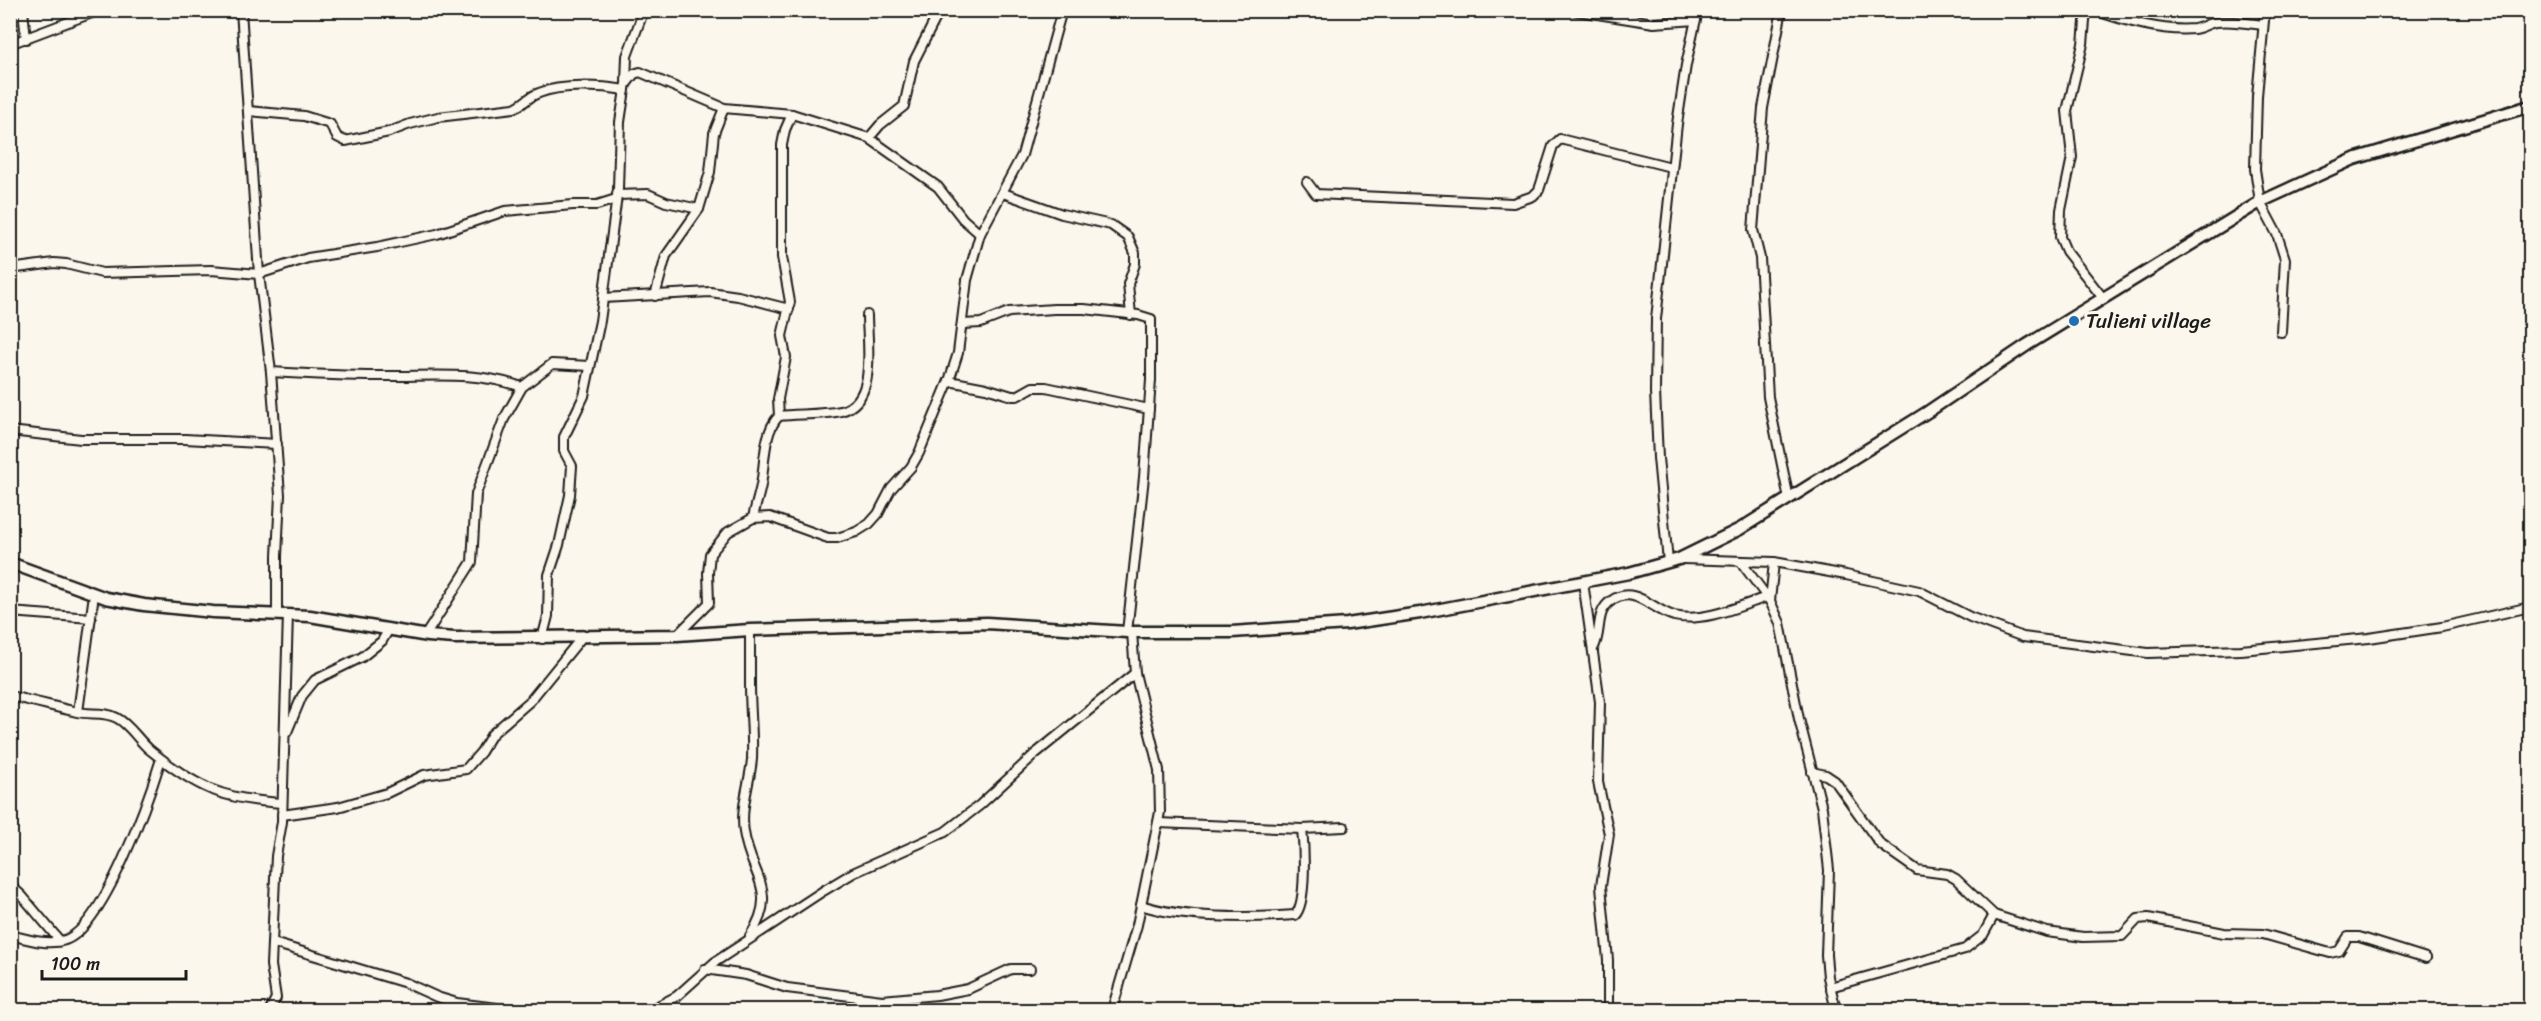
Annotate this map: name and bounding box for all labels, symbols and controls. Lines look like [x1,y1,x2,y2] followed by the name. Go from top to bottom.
[2086,302,2211,340] place label: Tulieni village
[2067,314,2081,328] marker: Tulieni village
[42,943,186,981] scale bar
[51,948,100,980] text: 100 m

